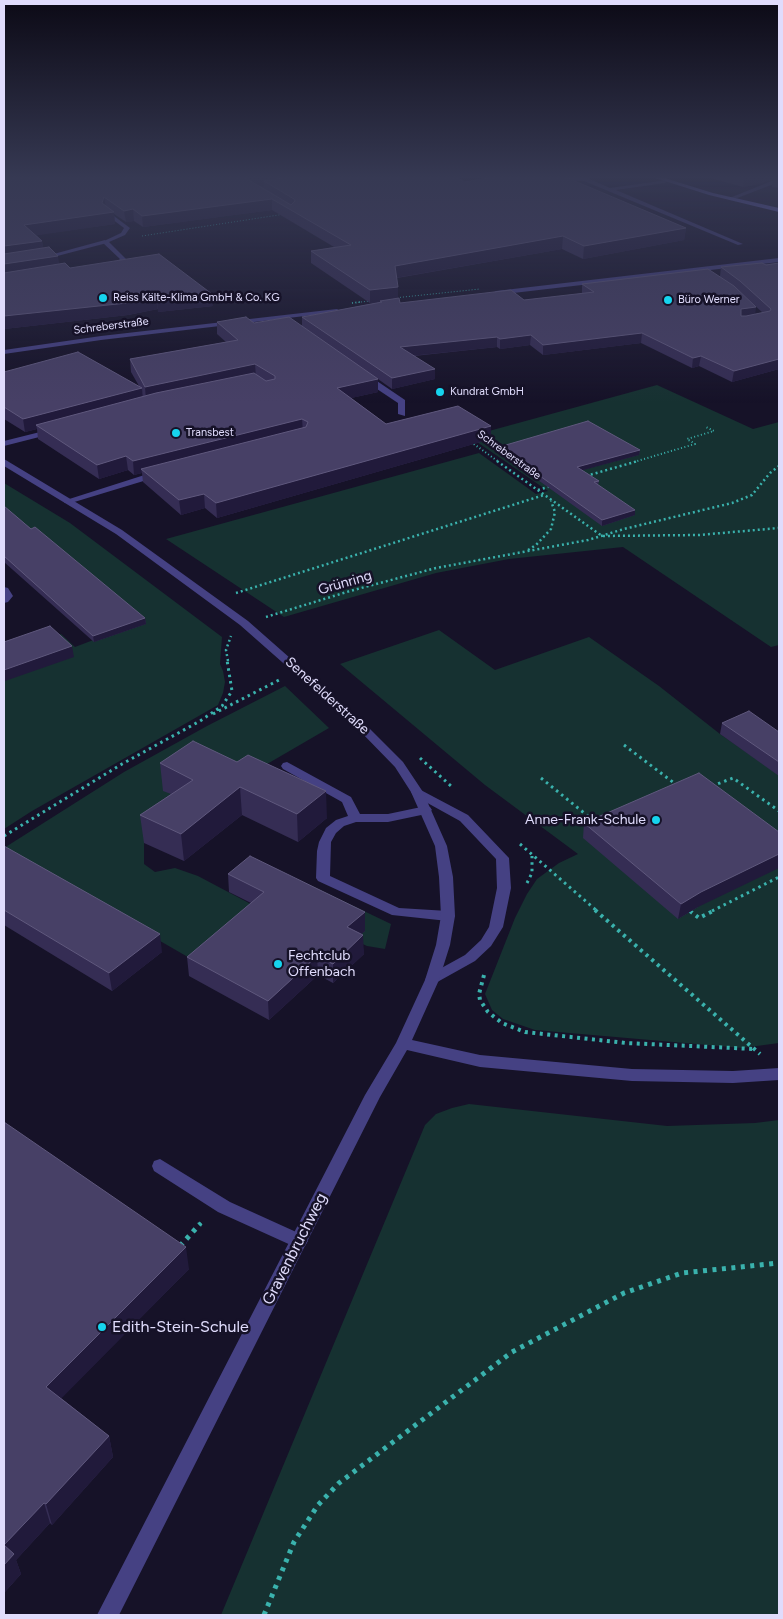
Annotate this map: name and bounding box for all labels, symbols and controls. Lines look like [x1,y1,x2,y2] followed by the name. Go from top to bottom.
[113,291,280,305] place label: Reiss Kälte-Klima GmbH & Co. KG
[97,292,109,304] marker: Reiss Kälte-Klima GmbH & Co. KG
[678,293,739,307] place label: Büro Werner
[662,294,674,306] marker: Büro Werner
[73,315,149,337] street label: Schreberstraße
[450,385,524,399] place label: Kundrat GmbH
[434,386,446,398] marker: Kundrat GmbH
[186,426,234,440] place label: Transbest
[170,427,182,439] marker: Transbest
[475,427,543,483] street label: Schreberstraße
[316,567,374,599] street label: Grünring
[281,654,373,738] street label: Senefelderstraße
[525,812,646,828] place label: Anne-Frank-Schule
[650,814,662,826] marker: Anne-Frank-Schule
[288,948,355,980] place label: Fechtclub Offenbach
[272,958,284,970] marker: Fechtclub Offenbach
[259,1190,331,1308] street label: Gravenbruchweg
[112,1317,249,1337] place label: Edith-Stein-Schule
[96,1321,108,1333] marker: Edith-Stein-Schule

